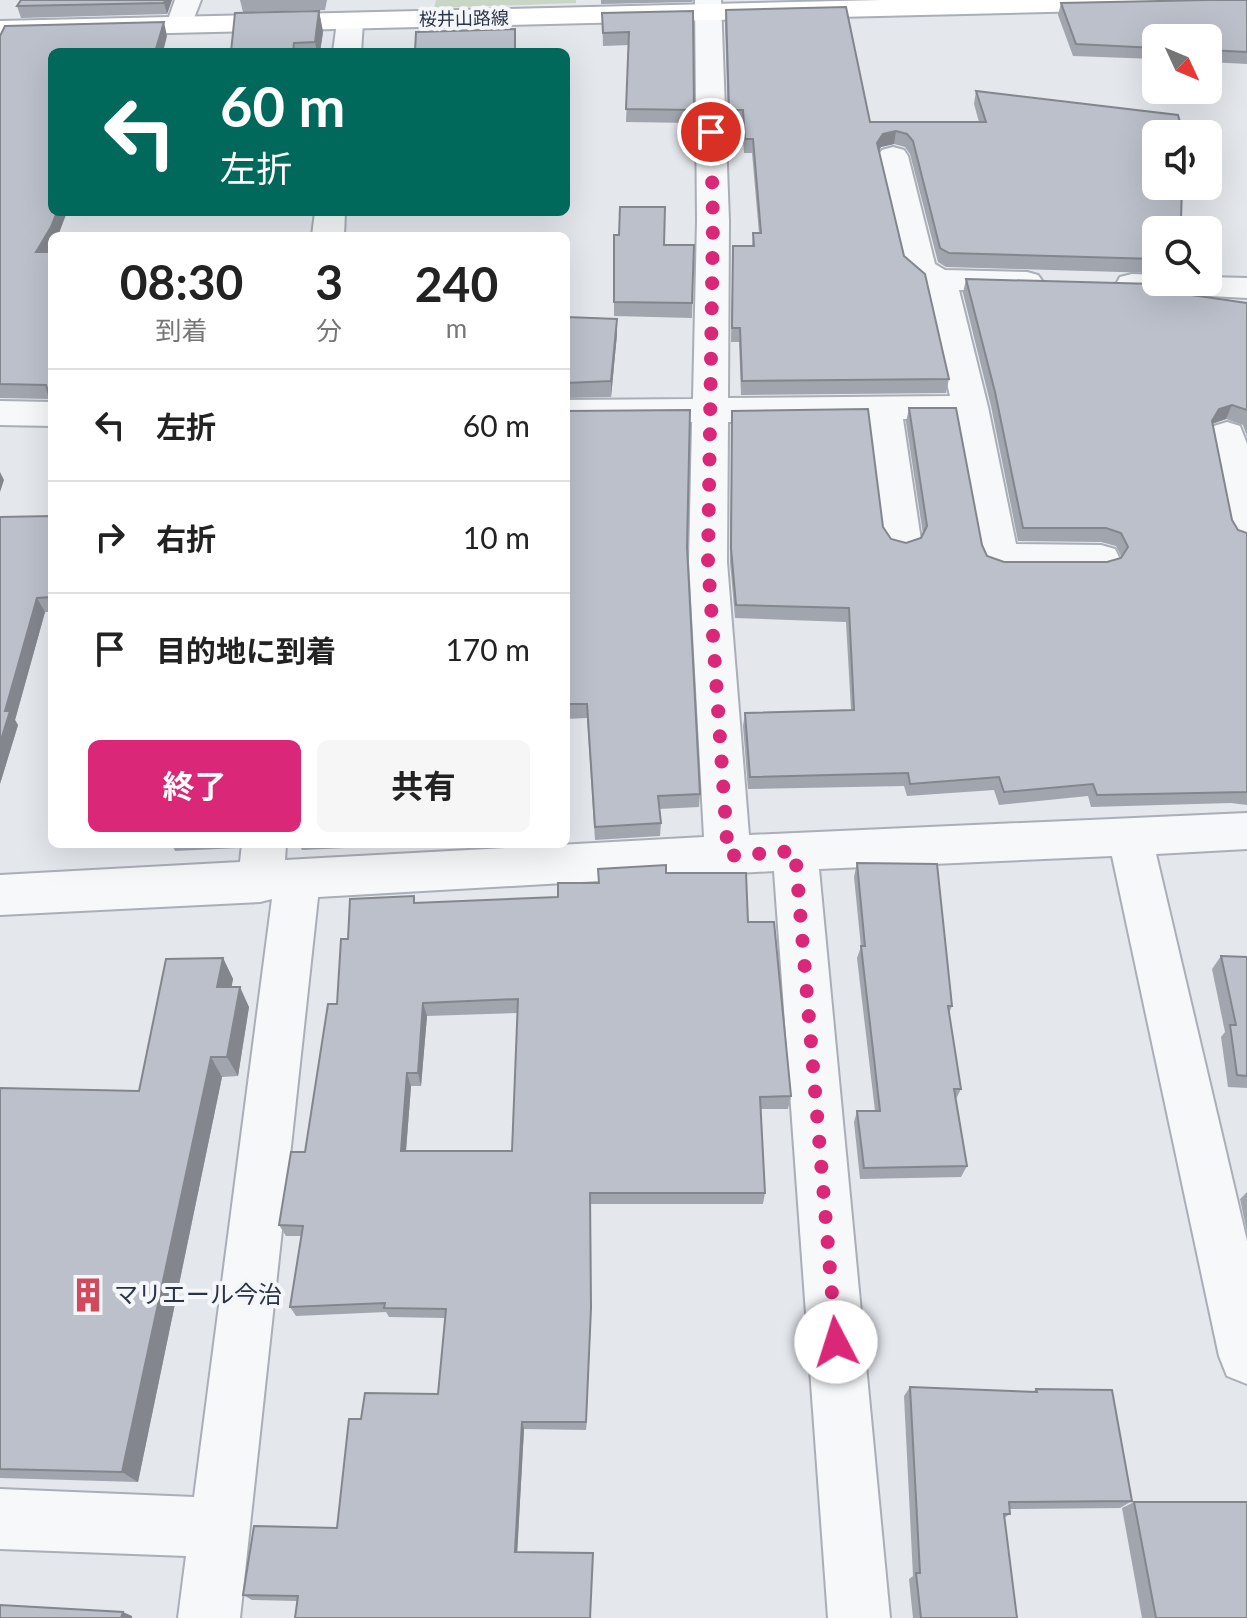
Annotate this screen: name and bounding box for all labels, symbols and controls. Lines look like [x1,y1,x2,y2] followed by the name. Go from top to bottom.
[419,6,509,30] street label: 桜井山路線
[1142,24,1222,104] north arrow
[1142,24,1222,296] map controls
[220,72,345,139] text: 60 m
[88,80,192,184] icon: left
[677,98,745,166] pin
[689,110,733,154] icon: arrive
[1142,120,1222,200] button: sound
[220,146,292,190] text: 左折
[1142,216,1222,296] button: search
[120,253,243,310] text: 08:30
[315,253,343,310] text: 3
[415,255,498,312] text: 240
[446,312,467,344] text: m
[156,314,208,346] text: 到着
[316,314,342,346] text: 分
[88,403,132,447] icon: left
[463,407,530,443] text: 60 m
[156,408,216,444] text: 左折
[88,515,132,559] icon: right
[463,519,530,555] text: 10 m
[156,520,216,556] text: 右折
[88,627,132,671] icon: arrive
[445,631,530,667] text: 170 m
[156,632,336,668] text: 目的地に到着
[88,740,301,832] button: 終了
[317,740,530,832] button: 共有
[69,1276,107,1314] building icon: マリエール今治
[114,1279,282,1308] place label: マリエール今治
[794,1300,878,1384] position arrow

